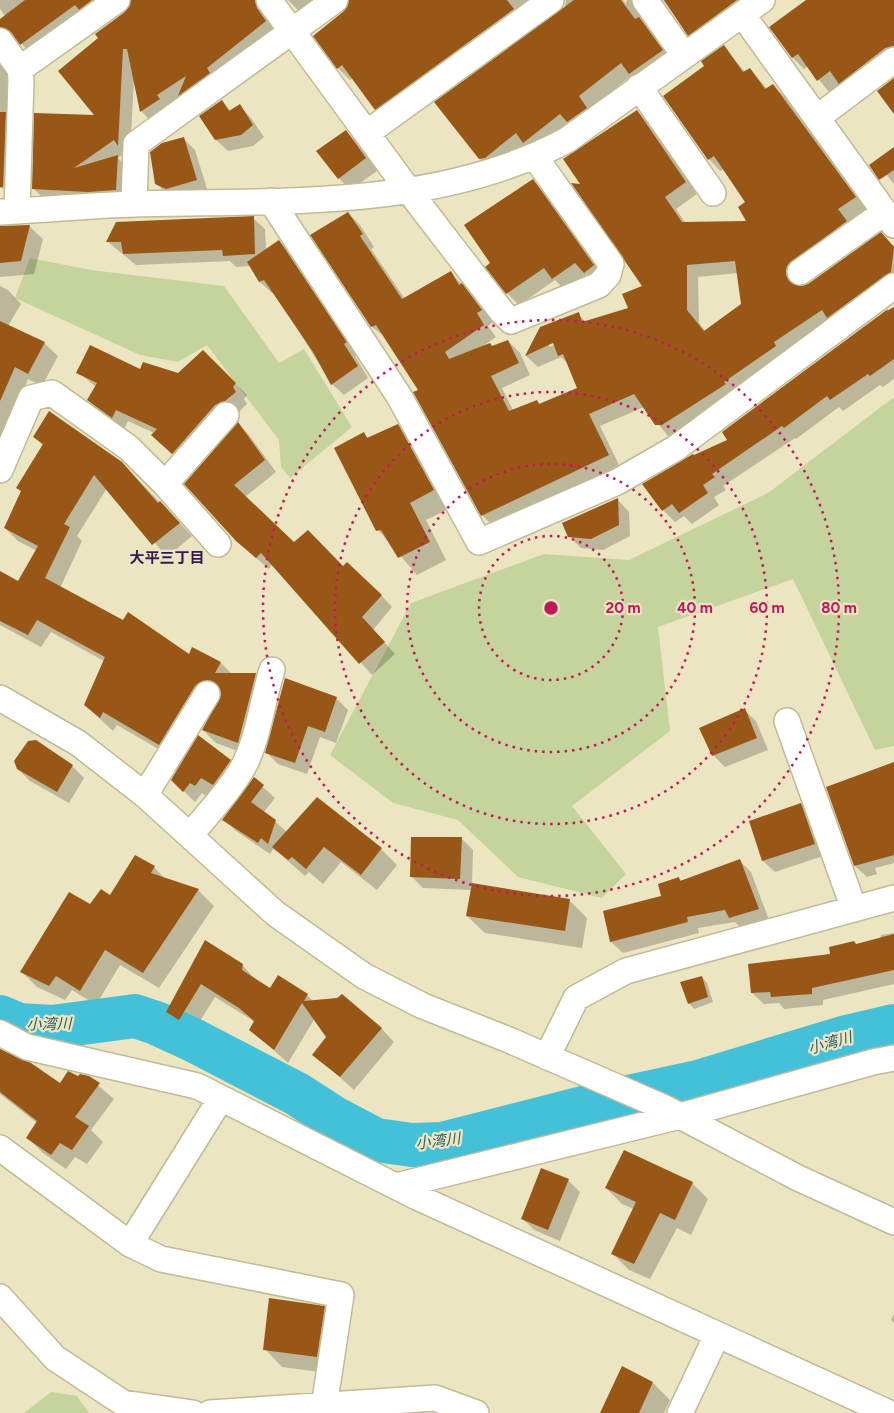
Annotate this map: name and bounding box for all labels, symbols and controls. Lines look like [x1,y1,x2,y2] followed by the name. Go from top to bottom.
[129,549,205,567] district label: 大平三丁目
[542,599,560,617] centre of rings
[605,599,641,617] text: 20 m
[677,599,713,617] text: 40 m
[749,599,785,617] text: 60 m
[821,599,857,617] text: 80 m
[26,1015,74,1033] water label: 小湾川
[806,1028,856,1058] water label: 小湾川
[415,1129,463,1153] water label: 小湾川

